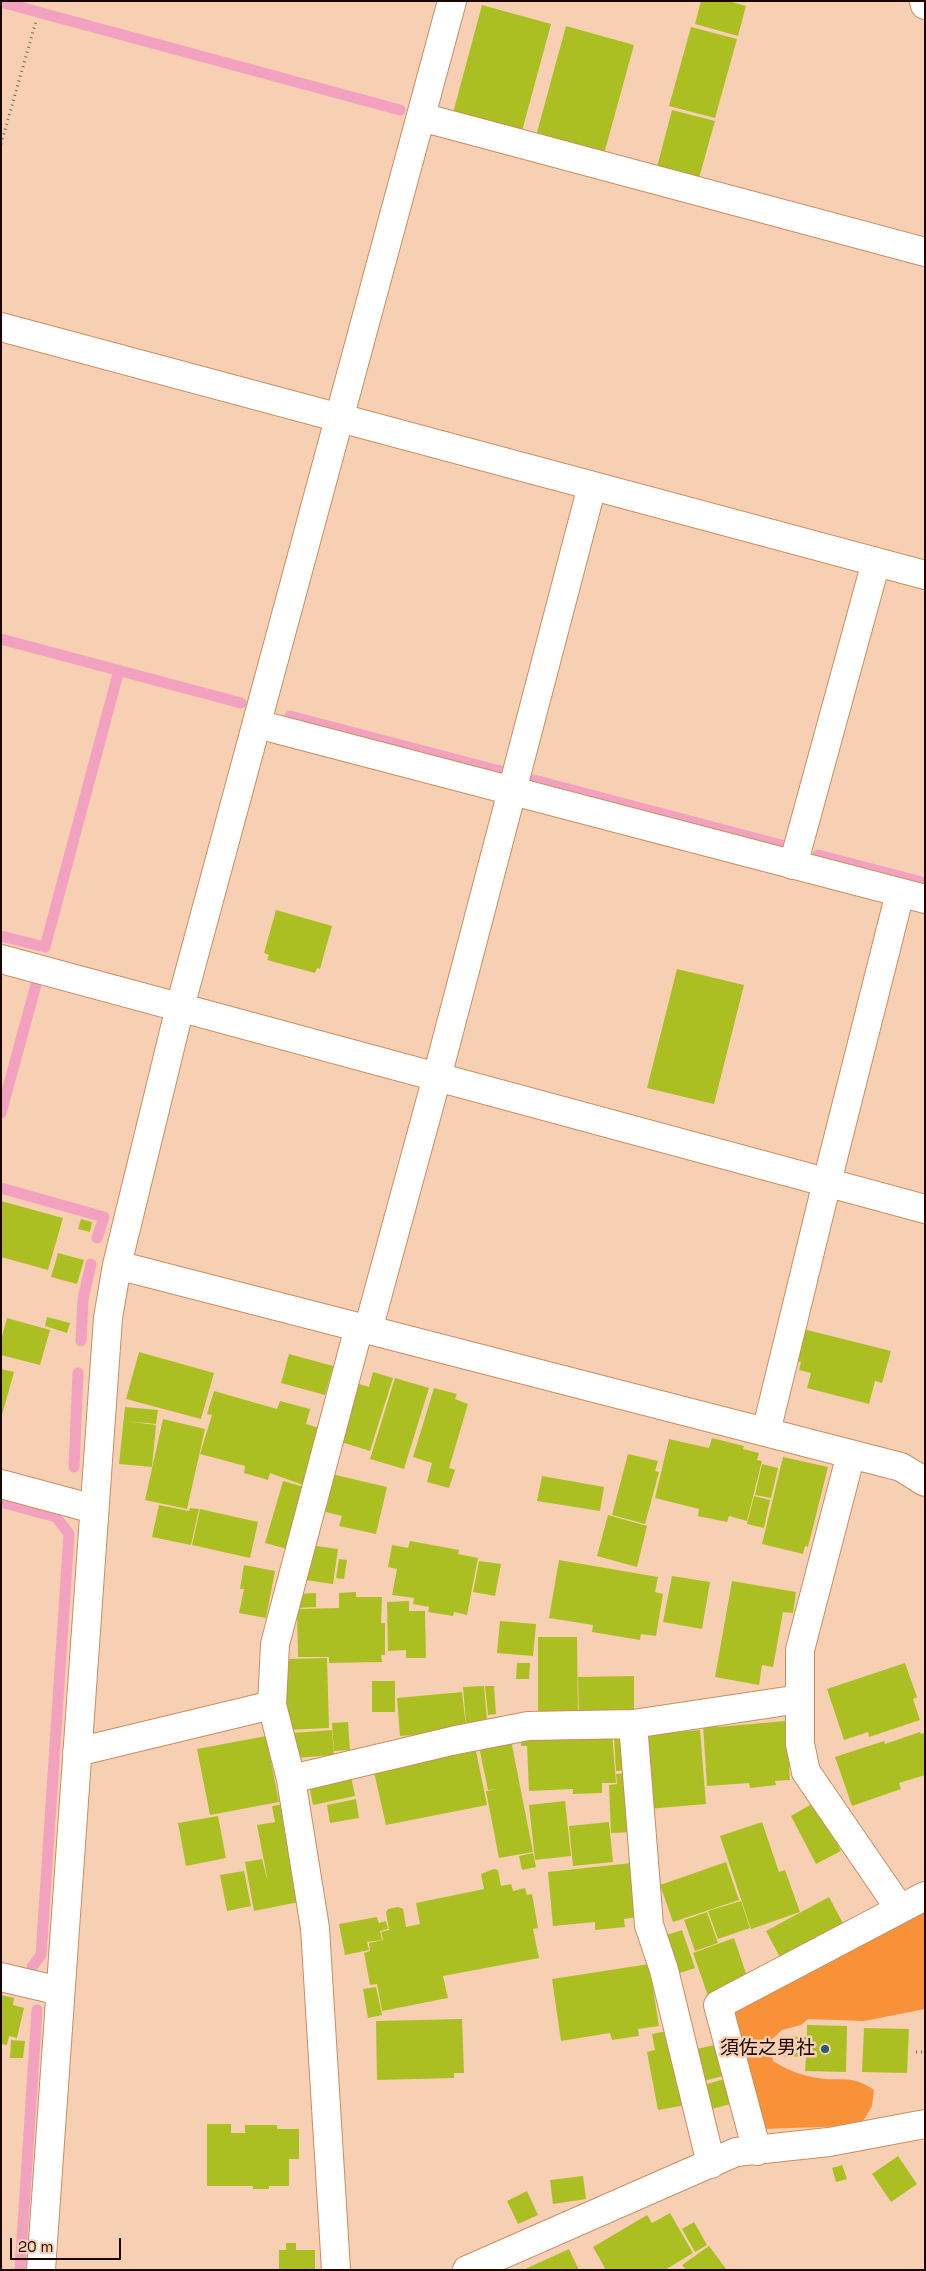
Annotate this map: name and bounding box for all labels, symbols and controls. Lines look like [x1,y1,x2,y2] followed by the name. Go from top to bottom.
[720,2038,815,2060] place label: 須佐之男社
[819,2043,831,2055] marker: 須佐之男社
[12,2228,124,2260] scale bar
[18,2237,53,2256] text: 20 m

